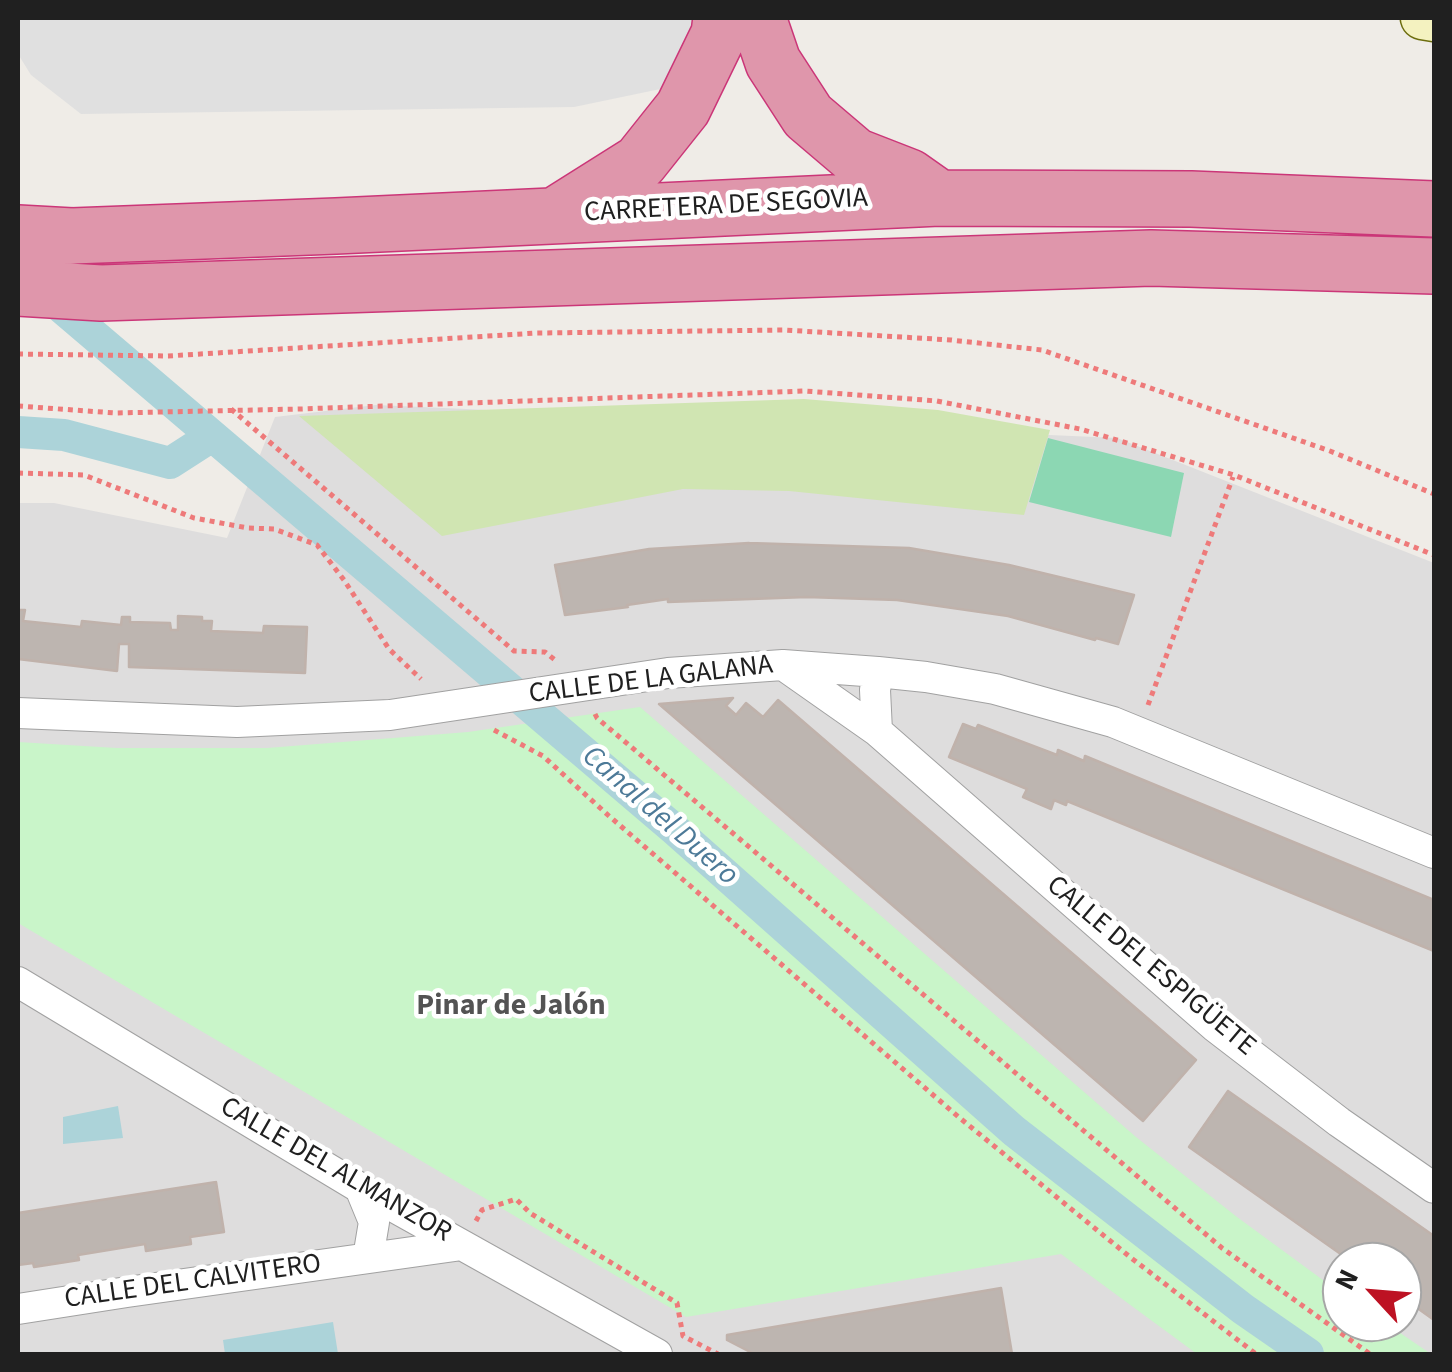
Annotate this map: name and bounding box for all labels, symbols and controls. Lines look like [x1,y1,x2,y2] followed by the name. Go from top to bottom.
[583,183,869,231] street label: CARRETERA DE SEGOVIA
[527,649,775,713] street label: CALLE DE LA GALANA
[574,739,744,895] water label: Canal del Duero
[1039,870,1261,1064] street label: CALLE DEL ESPIGÜETE
[416,989,606,1025] district label: Pinar de Jalón
[213,1091,457,1251] street label: CALLE DEL ALMANZOR
[1322,1242,1422,1342] north arrow
[63,1248,323,1318] street label: CALLE DEL CALVITERO
[1325,1263,1369,1297] text: N

